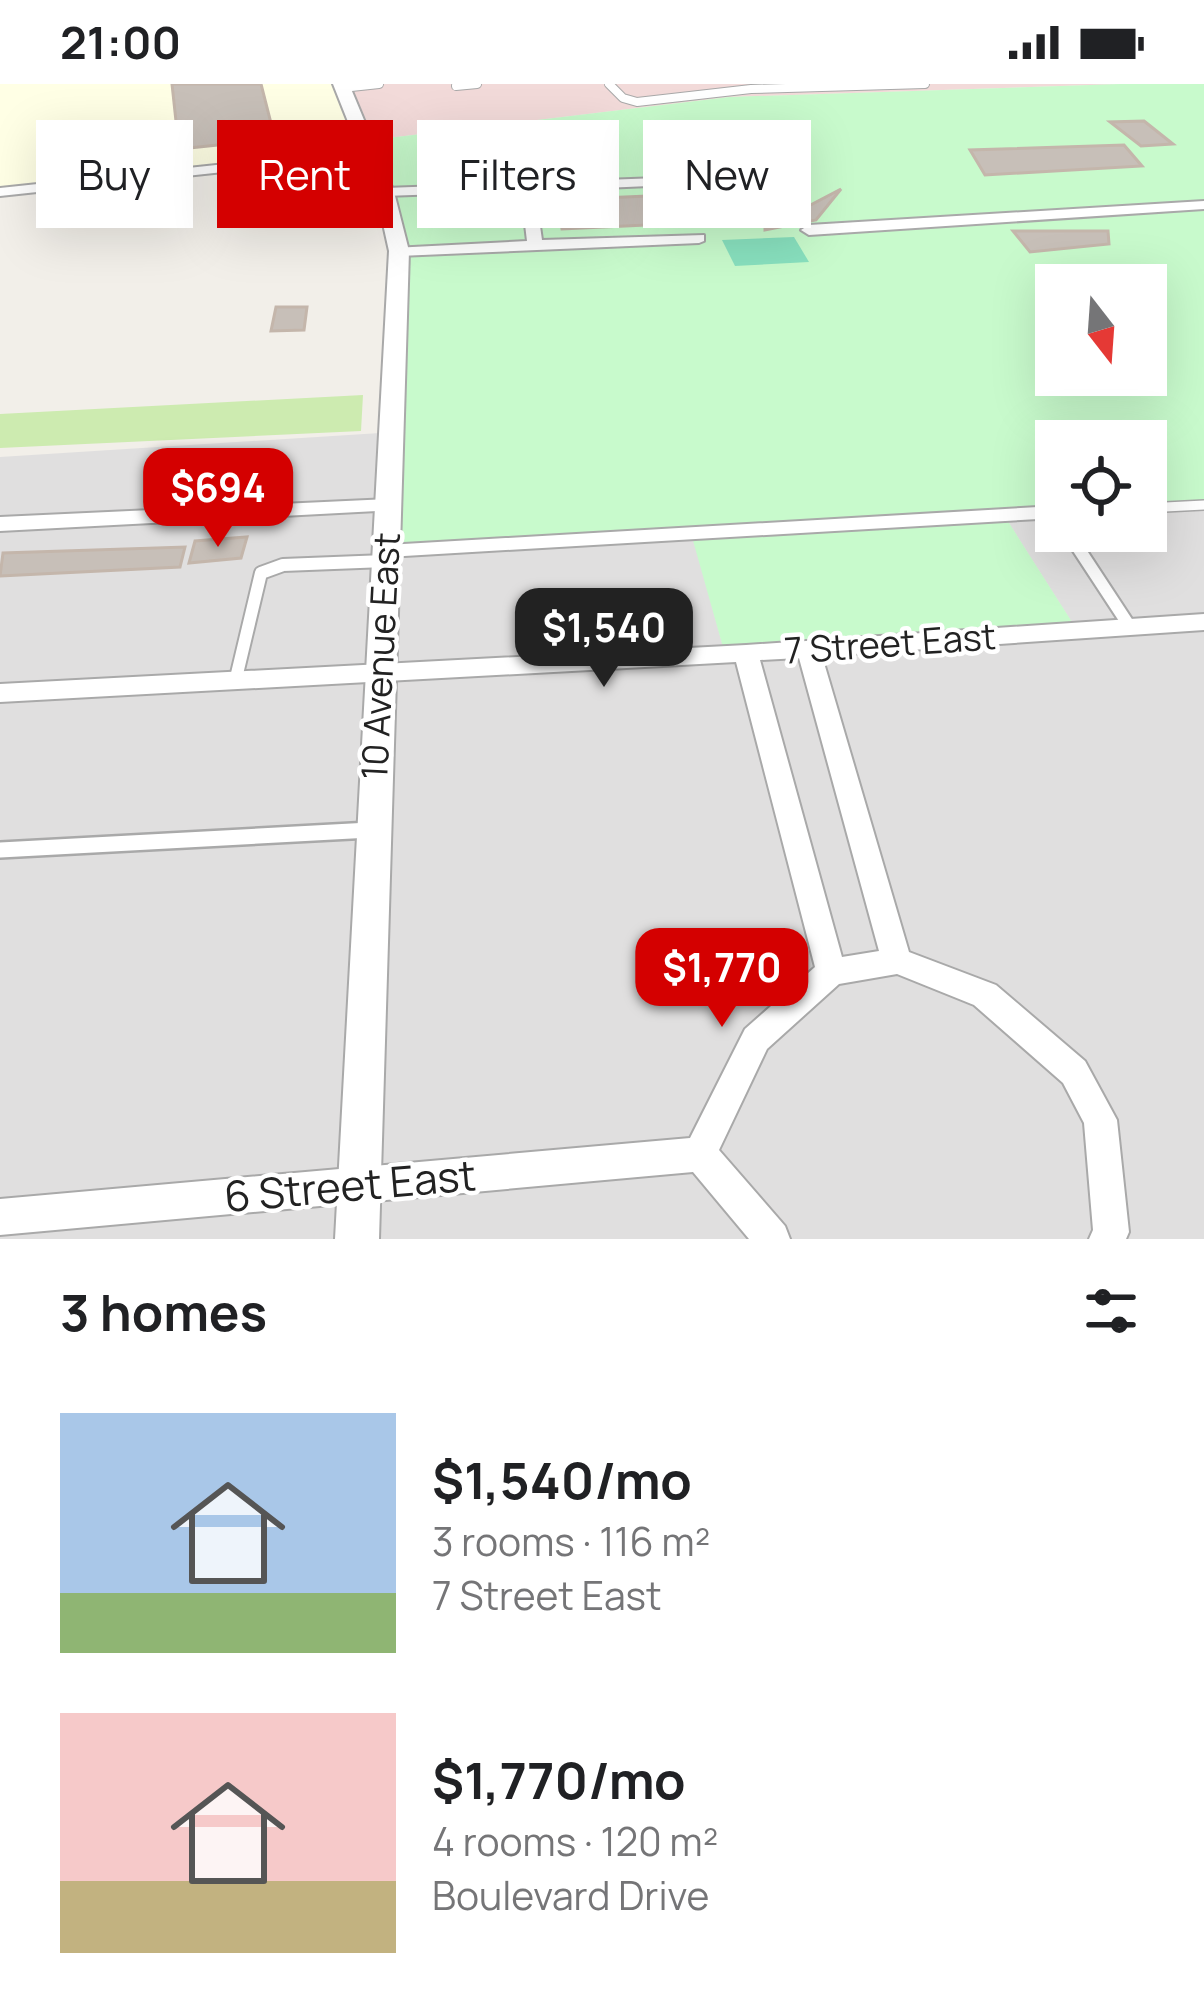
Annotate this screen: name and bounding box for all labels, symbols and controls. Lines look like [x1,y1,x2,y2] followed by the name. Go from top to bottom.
[60,11,181,73] text: 21:00
[36,120,193,228] chip: Buy
[217,120,393,228] chip: Rent
[417,120,619,228] chip: Filters
[643,120,811,228] chip: New
[1035,264,1167,396] north arrow
[1035,264,1167,552] map controls
[1035,420,1167,552] button: locate
[147,448,289,550] pin: $694
[170,460,266,514] text: $694
[349,531,411,781] street label: 10 Avenue East
[506,588,702,690] pin: $1,540
[542,600,666,654] text: $1,540
[783,611,997,675] street label: 7 Street East
[624,928,820,1030] pin: $1,770
[662,940,782,994] text: $1,770
[222,1145,478,1225] street label: 6 Street East
[60,1277,267,1346] text: 3 homes
[1078,1278,1144,1344] icon: filters
[432,1445,692,1514] text: $1,540/mo
[156,1461,300,1605] icon: home
[432,1514,710,1568] text: 3 rooms · 116 m²
[432,1568,662,1622] text: 7 Street East
[432,1745,686,1814] text: $1,770/mo
[156,1761,300,1905] icon: home
[432,1814,718,1868] text: 4 rooms · 120 m²
[432,1868,709,1922] text: Boulevard Drive

